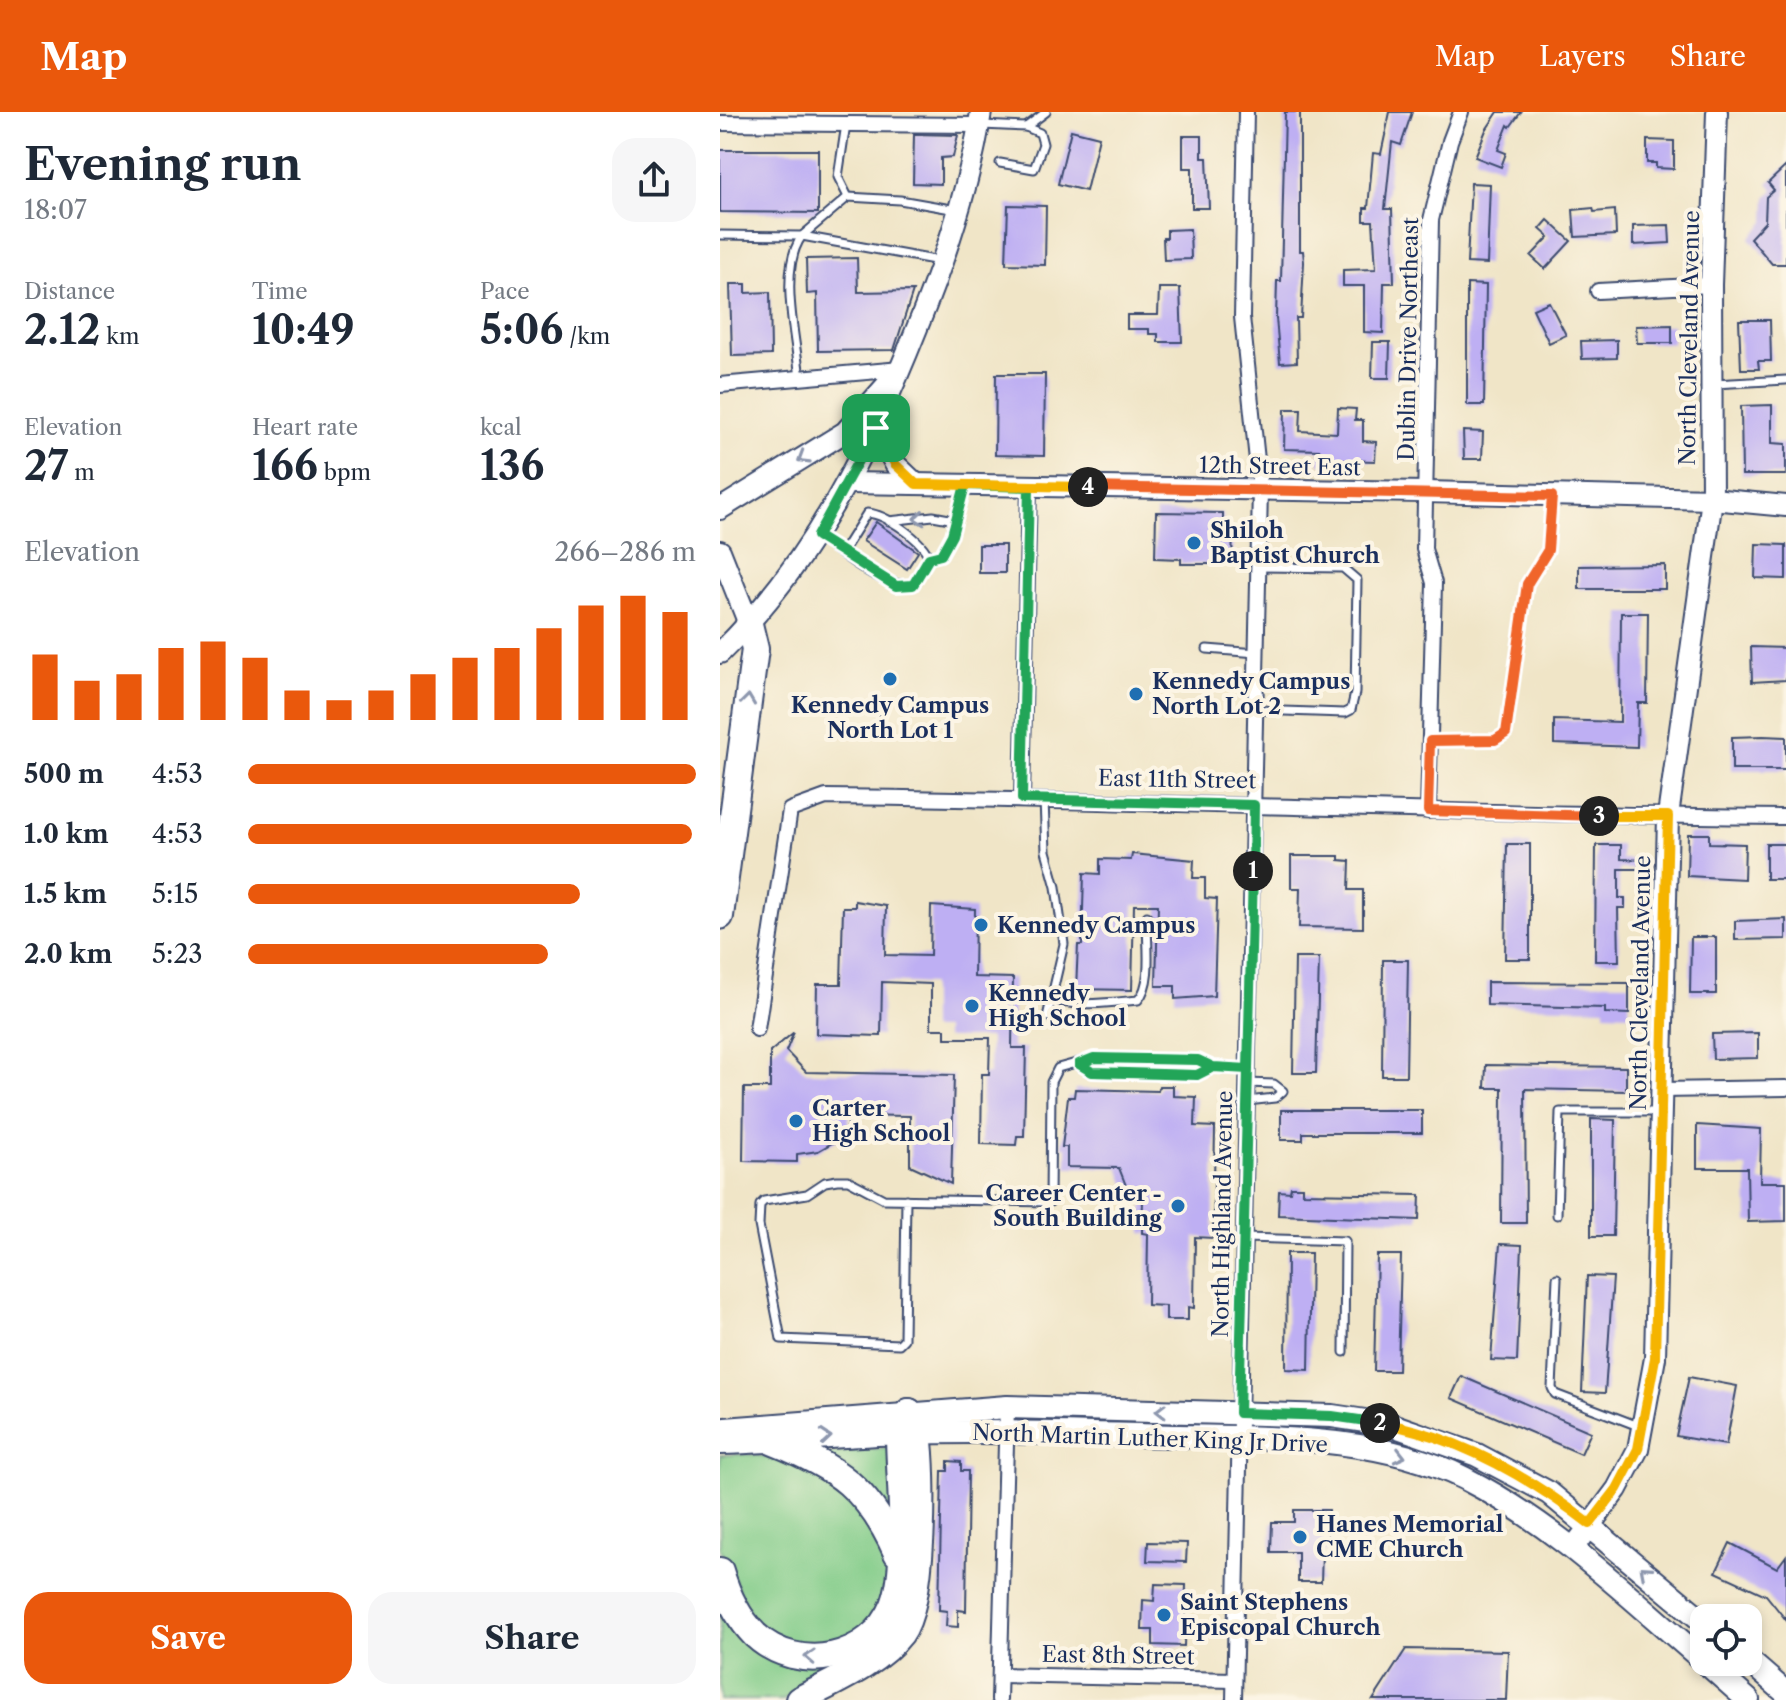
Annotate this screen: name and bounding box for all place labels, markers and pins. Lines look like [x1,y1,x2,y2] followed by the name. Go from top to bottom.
[842,394,910,462] pin
[1068,467,1108,507] pin: 4
[1210,517,1380,569] place label: Shiloh Baptist Church
[1185,534,1203,552] marker: Shiloh Baptist Church
[1152,668,1350,720] place label: Kennedy Campus North Lot 2
[881,670,899,688] marker: Kennedy Campus North Lot 1
[1127,685,1145,703] marker: Kennedy Campus North Lot 2
[791,692,989,744] place label: Kennedy Campus North Lot 1
[1579,796,1619,836] pin: 3
[1233,851,1273,891] pin: 1
[997,912,1195,939] place label: Kennedy Campus
[972,916,990,934] marker: Kennedy Campus
[988,980,1126,1032] place label: Kennedy High School
[963,997,981,1015] marker: Kennedy High School
[812,1095,950,1147] place label: Carter High School
[787,1112,805,1130] marker: Carter High School
[985,1180,1163,1232] place label: Career Center - South Building
[1169,1197,1187,1215] marker: Career Center - South Building
[1360,1403,1400,1443] pin: 2
[1316,1511,1504,1563] place label: Hanes Memorial CME Church
[1291,1528,1309,1546] marker: Hanes Memorial CME Church
[1180,1589,1381,1641] place label: Saint Stephens Episcopal Church
[1155,1606,1173,1624] marker: Saint Stephens Episcopal Church

